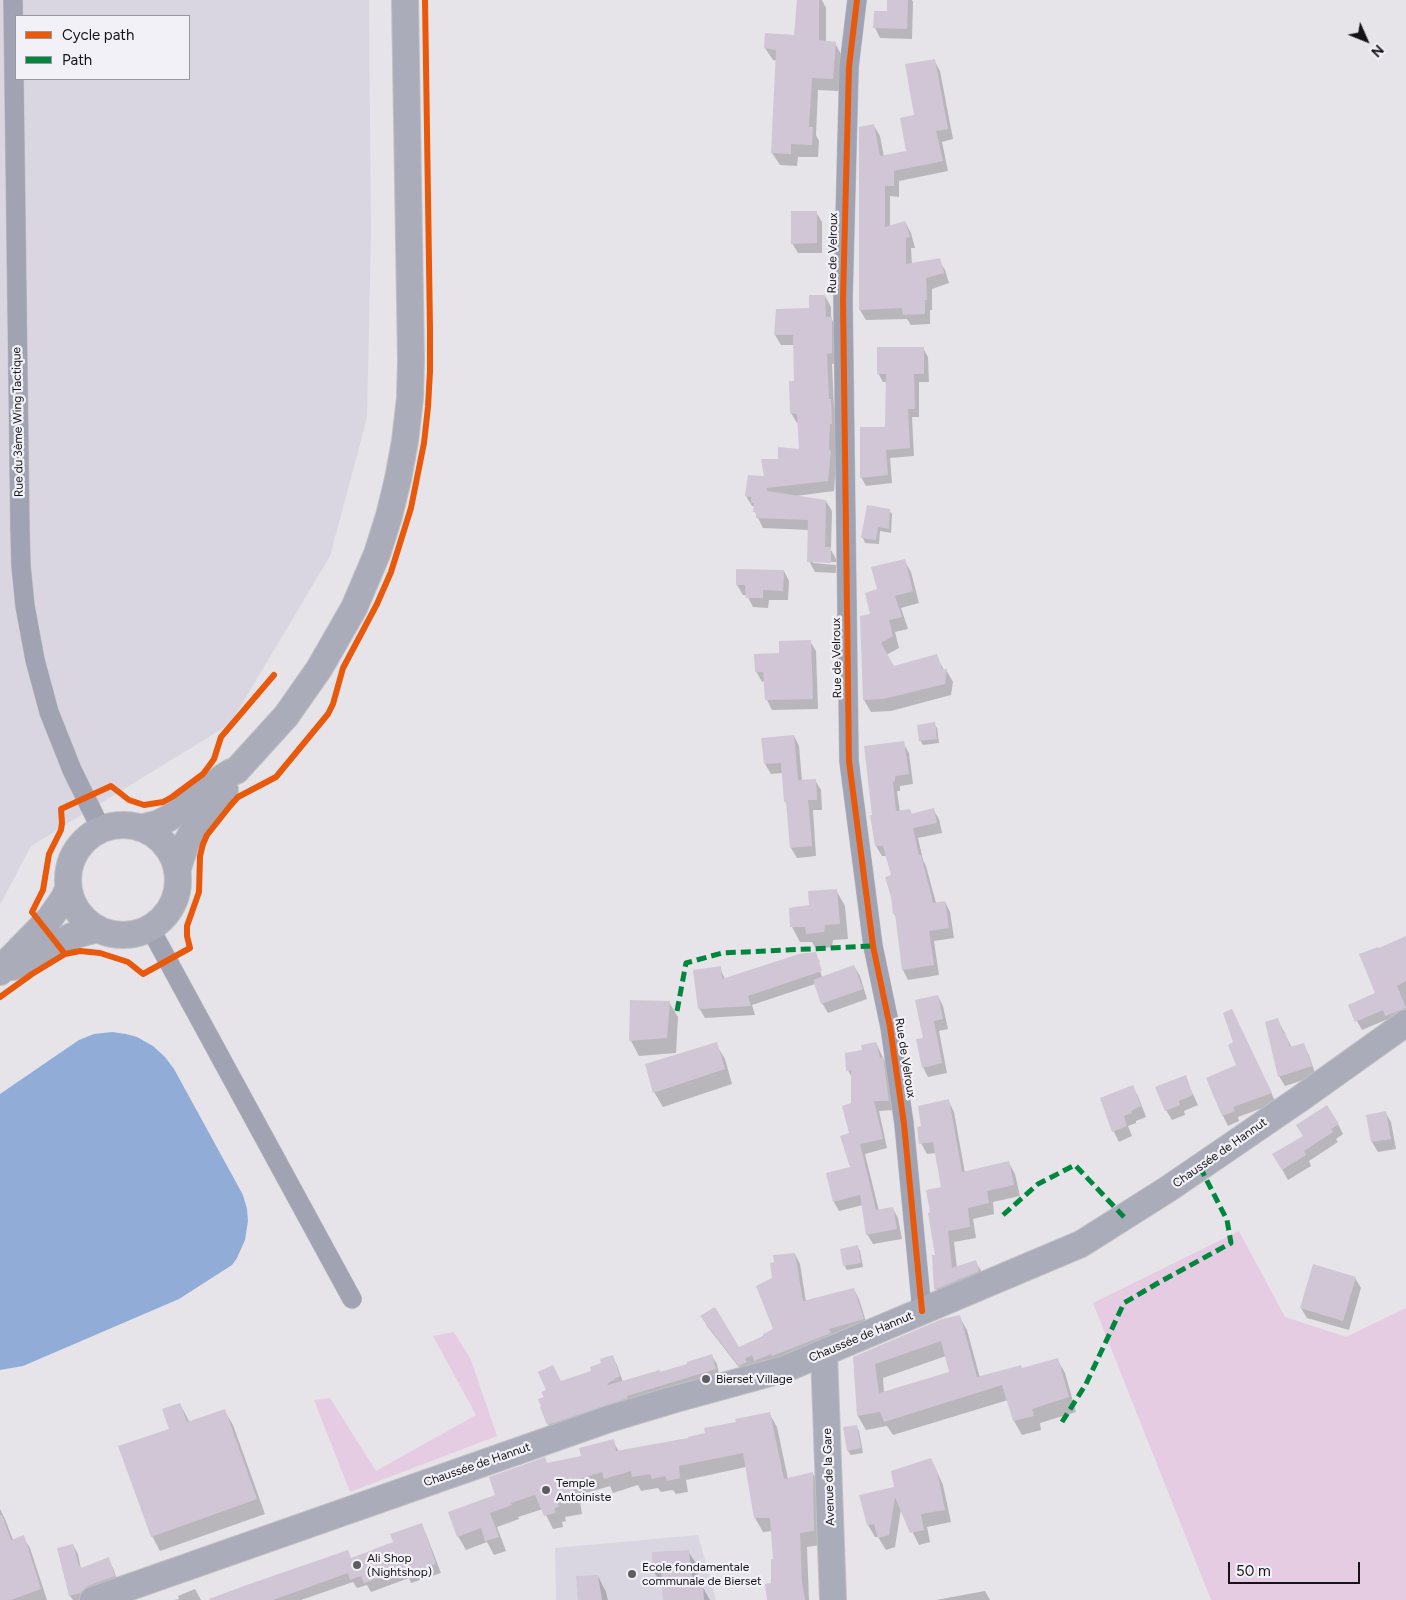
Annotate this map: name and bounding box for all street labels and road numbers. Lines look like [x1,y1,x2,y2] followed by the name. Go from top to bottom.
[825,213,841,293] street label: Rue de Velroux
[9,347,27,497] street label: Rue du 3ème Wing Tactique
[829,618,845,698] street label: Rue de Velroux
[892,1017,918,1099] street label: Rue de Velroux
[1170,1115,1270,1191] street label: Chaussée de Hannut
[807,1309,915,1365] street label: Chaussée de Hannut
[820,1428,838,1526] street label: Avenue de la Gare
[422,1440,532,1490] street label: Chaussée de Hannut

